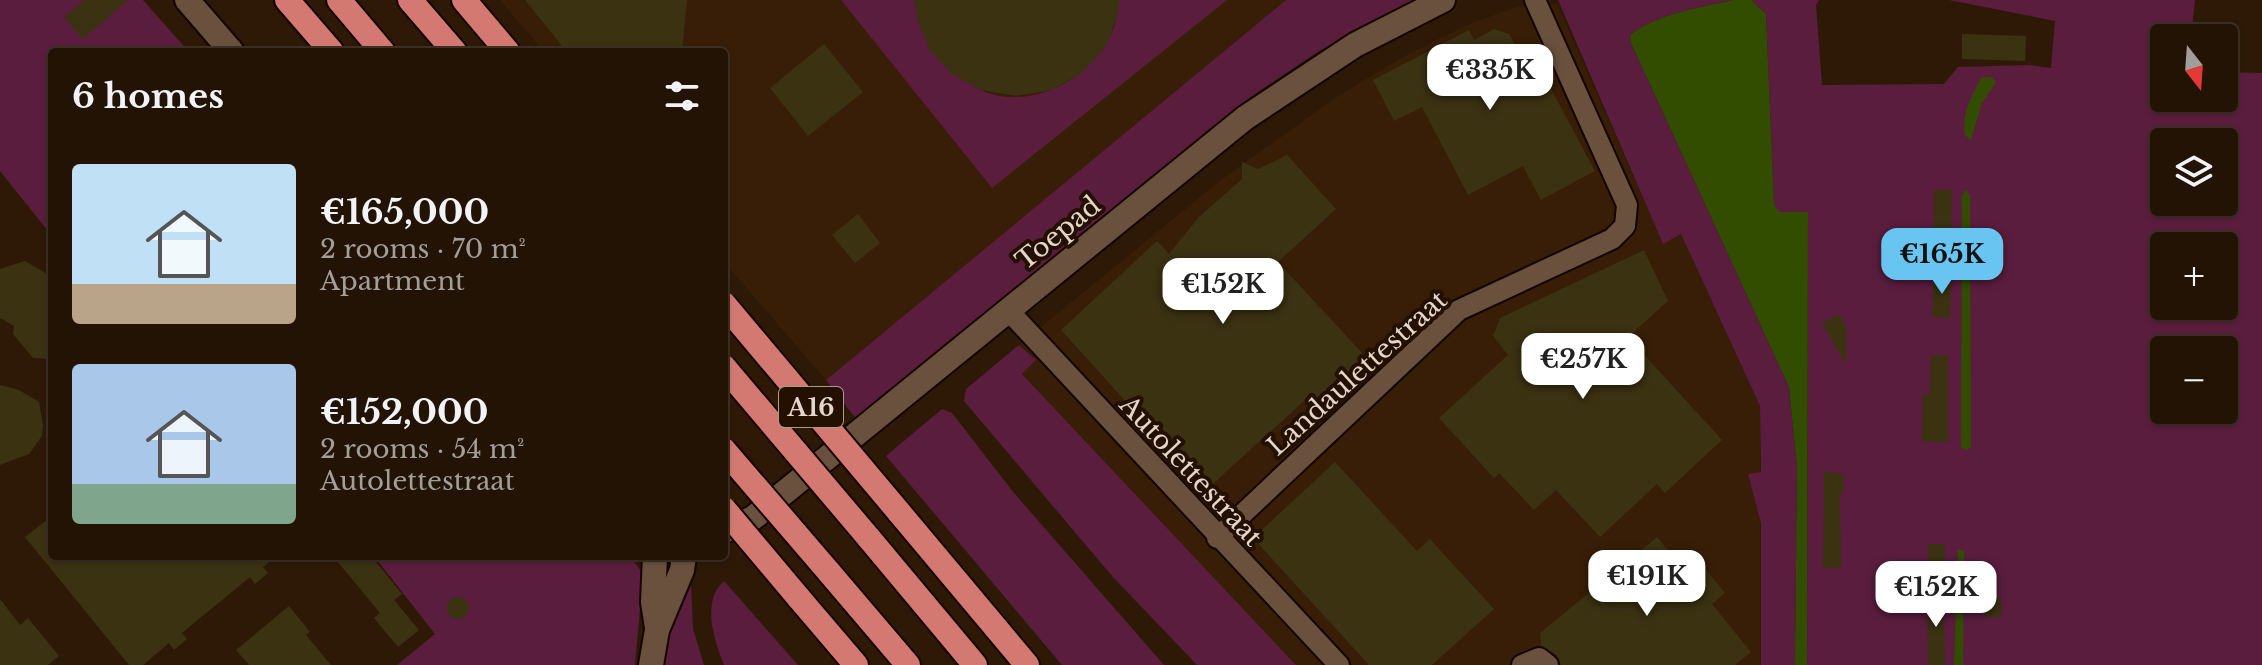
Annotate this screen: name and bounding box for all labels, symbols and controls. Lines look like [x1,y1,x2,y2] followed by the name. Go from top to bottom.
[2150,24,2238,112] north arrow
[2150,24,2238,424] map controls
[1434,44,1546,112] pin: €335K
[1445,54,1535,86] text: €335K
[660,74,704,118] icon: filters
[72,75,224,117] text: 6 homes
[2150,128,2238,216] button: layers
[1009,189,1107,277] street label: Toepad
[320,191,489,233] text: €165,000
[136,196,232,292] icon: home
[1886,228,1998,296] pin: €165K
[2150,232,2238,320] button: +
[320,233,526,265] text: 2 rooms · 70 m²
[1899,238,1985,270] text: €165K
[1167,258,1279,326] pin: €152K
[320,265,465,297] text: Apartment
[1181,268,1265,300] text: €152K
[1260,284,1454,462] street label: Landaulettestraat
[1527,333,1639,401] pin: €257K
[2150,336,2238,424] button: −
[1539,343,1627,375] text: €257K
[779,387,843,427] road number: A16
[1112,388,1269,553] street label: Autolettestraat
[320,391,488,433] text: €152,000
[136,396,232,492] icon: home
[320,433,524,465] text: 2 rooms · 54 m²
[320,465,515,497] text: Autolettestraat
[1591,550,1703,618] pin: €191K
[1606,560,1688,592] text: €191K
[1880,561,1992,629] pin: €152K
[1894,571,1978,603] text: €152K

